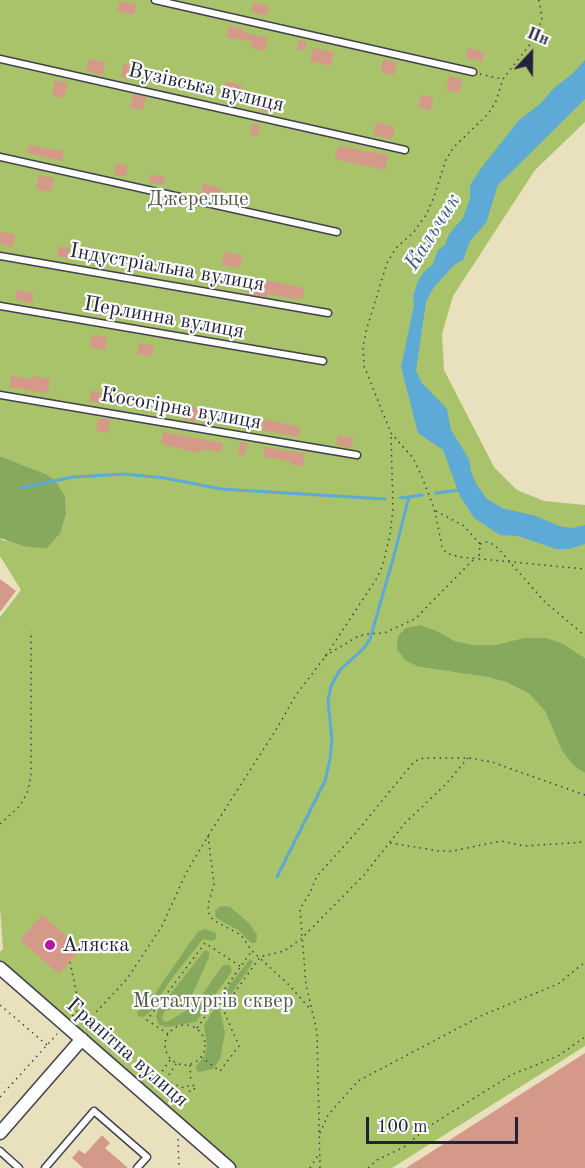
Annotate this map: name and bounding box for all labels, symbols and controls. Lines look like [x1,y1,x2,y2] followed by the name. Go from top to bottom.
[501,24,561,84] north arrow
[525,26,551,49] text: Пн
[125,58,287,118] street label: Вузівська вулиця
[147,186,249,212] park label: Джерельце
[399,189,467,275] water label: Кальчик
[68,238,266,298] street label: Індустріальна вулиця
[82,291,246,345] street label: Перлинна вулиця
[99,382,263,436] street label: Косогірна вулиця
[62,932,130,958] place label: Аляска
[43,938,57,952] marker: Аляска
[132,988,294,1014] park label: Металургів сквер
[61,993,193,1113] street label: Гранітна вулиця
[369,1105,520,1143] scale bar
[377,1118,428,1136] text: 100 m

